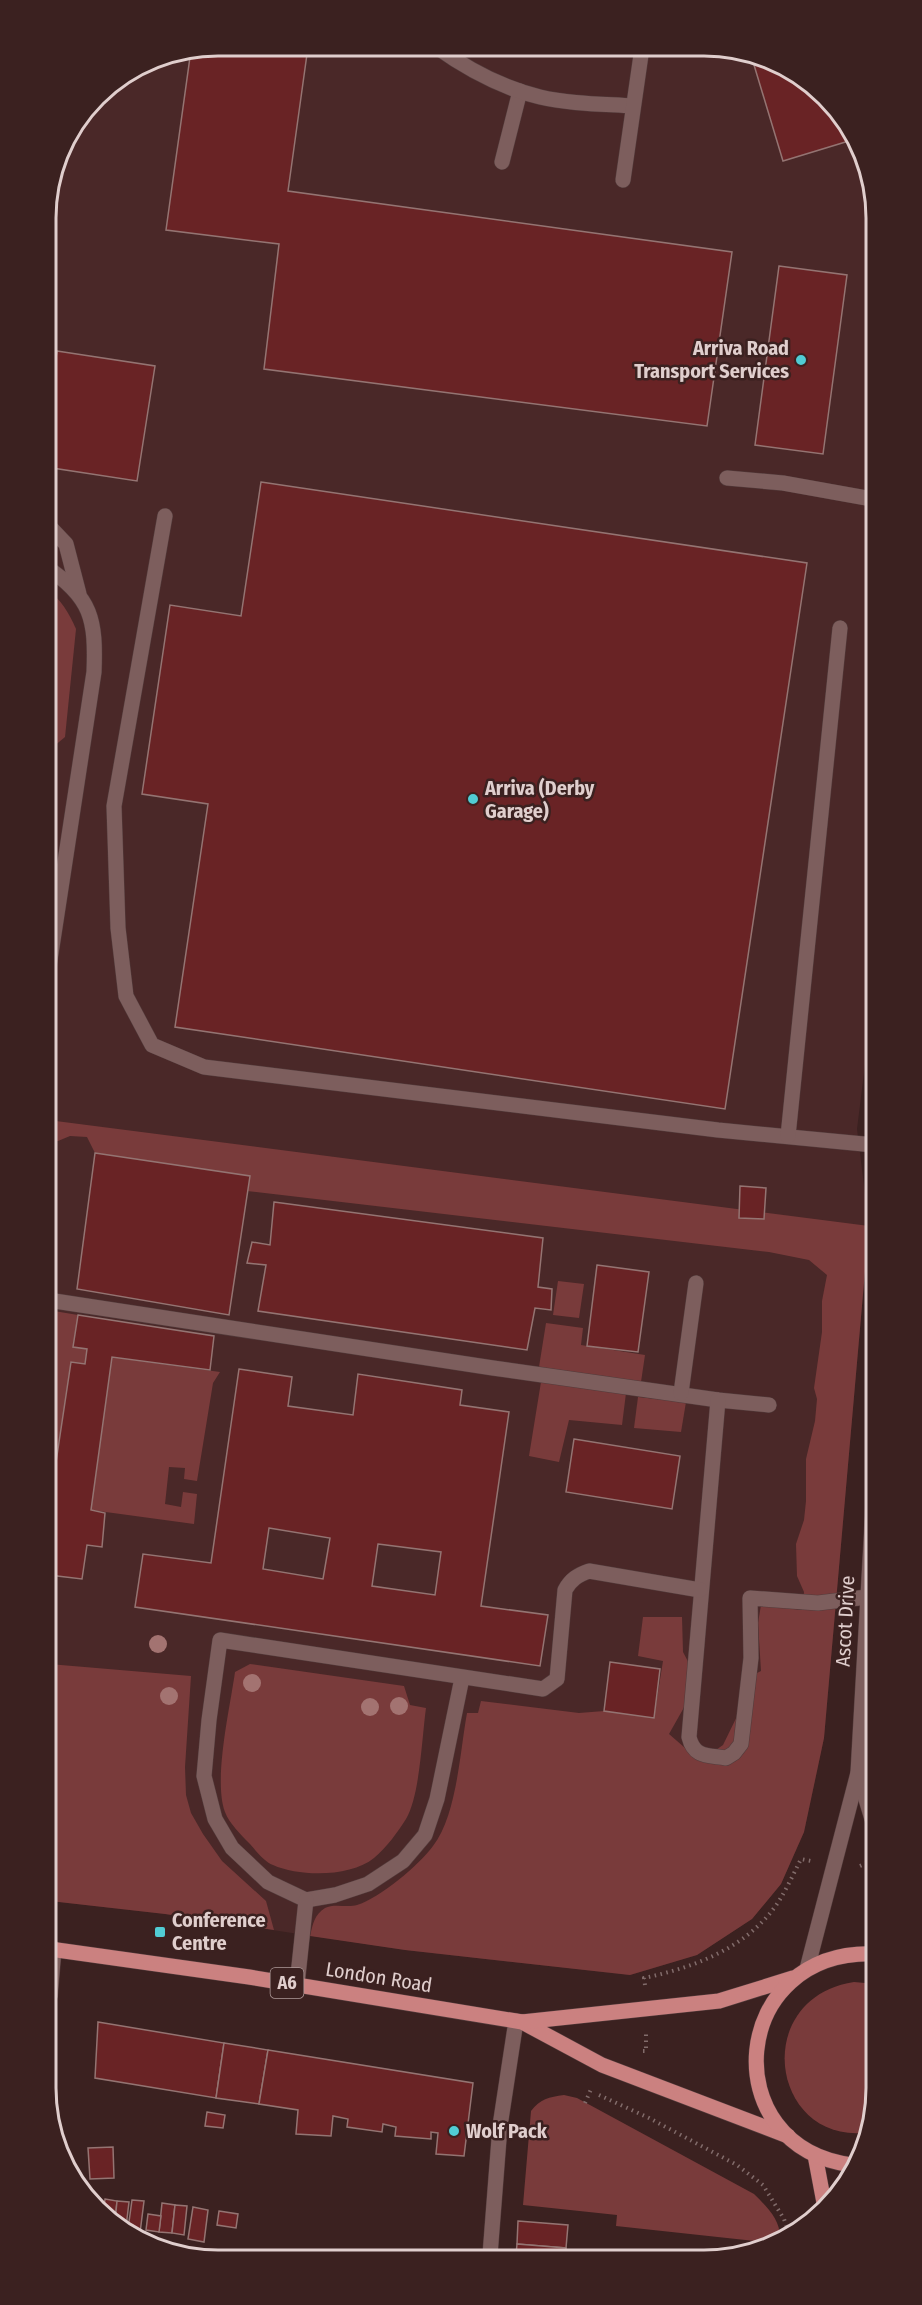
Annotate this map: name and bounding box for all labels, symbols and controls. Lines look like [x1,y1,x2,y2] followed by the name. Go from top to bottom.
[634,336,789,383] place label: Arriva Road Transport Services
[794,353,808,367] marker: Arriva Road Transport Services
[484,776,595,823] place label: Arriva (Derby Garage)
[466,792,480,806] marker: Arriva (Derby Garage)
[831,1575,859,1667] street label: Ascot Drive
[172,1908,266,1955] place label: Conference Centre
[153,1925,167,1939] marker: Conference Centre
[324,1957,434,1997] street label: London Road
[270,1968,304,1998] road number: A6
[466,2119,548,2143] place label: Wolf Pack
[447,2124,461,2138] marker: Wolf Pack

